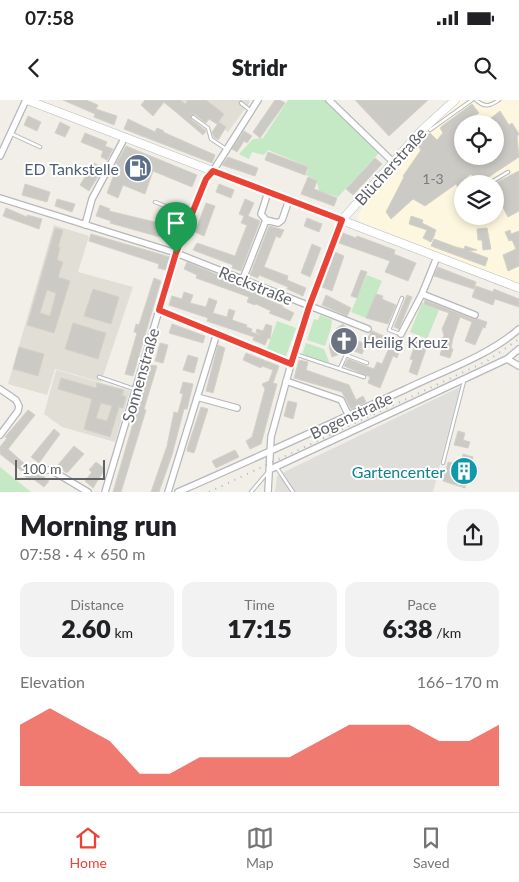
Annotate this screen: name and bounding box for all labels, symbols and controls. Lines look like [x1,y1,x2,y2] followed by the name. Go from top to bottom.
[25,6,74,29] text: 07:58
[20,54,48,82] icon: back
[232,54,287,81] text: Stridr
[471,54,499,82] icon: search
[454,115,504,225] map controls
[454,115,504,165] button: locate
[350,123,430,209] street label: Blücherstraße
[123,153,153,183] fuel station icon: ED Tankstelle
[24,159,119,178] place label: ED Tankstelle
[422,170,444,187] house number: 1-3
[454,175,504,225] button: layers
[155,202,197,253] pin
[162,209,190,237] icon: arrive
[216,262,296,308] street label: Reckstraße
[118,326,162,424] street label: Sonnenstraße
[329,326,359,356] church icon: Heilig Kreuz
[363,332,448,351] place label: Heilig Kreuz
[307,388,395,442] street label: Bogenstraße
[449,456,479,486] building icon: Gartencenter
[15,457,105,480] scale bar
[22,460,61,477] text: 100 m
[352,462,445,481] place label: Gartencenter
[20,508,177,542] text: Morning run
[447,509,499,561] button: share
[20,544,145,563] text: 07:58 · 4 × 650 m
[70,596,124,613] text: Distance
[244,596,275,613] text: Time
[407,596,436,613] text: Pace
[61,613,111,643] text: 2.60
[227,613,292,643] text: 17:15
[382,613,433,643] text: 6:38
[111,624,133,641] text: km
[433,624,461,641] text: /km
[20,672,85,691] text: Elevation
[417,672,499,691] text: 166–170 m
[70,824,107,871] tab: Home
[246,824,274,871] tab: Map
[413,824,449,871] tab: Saved

